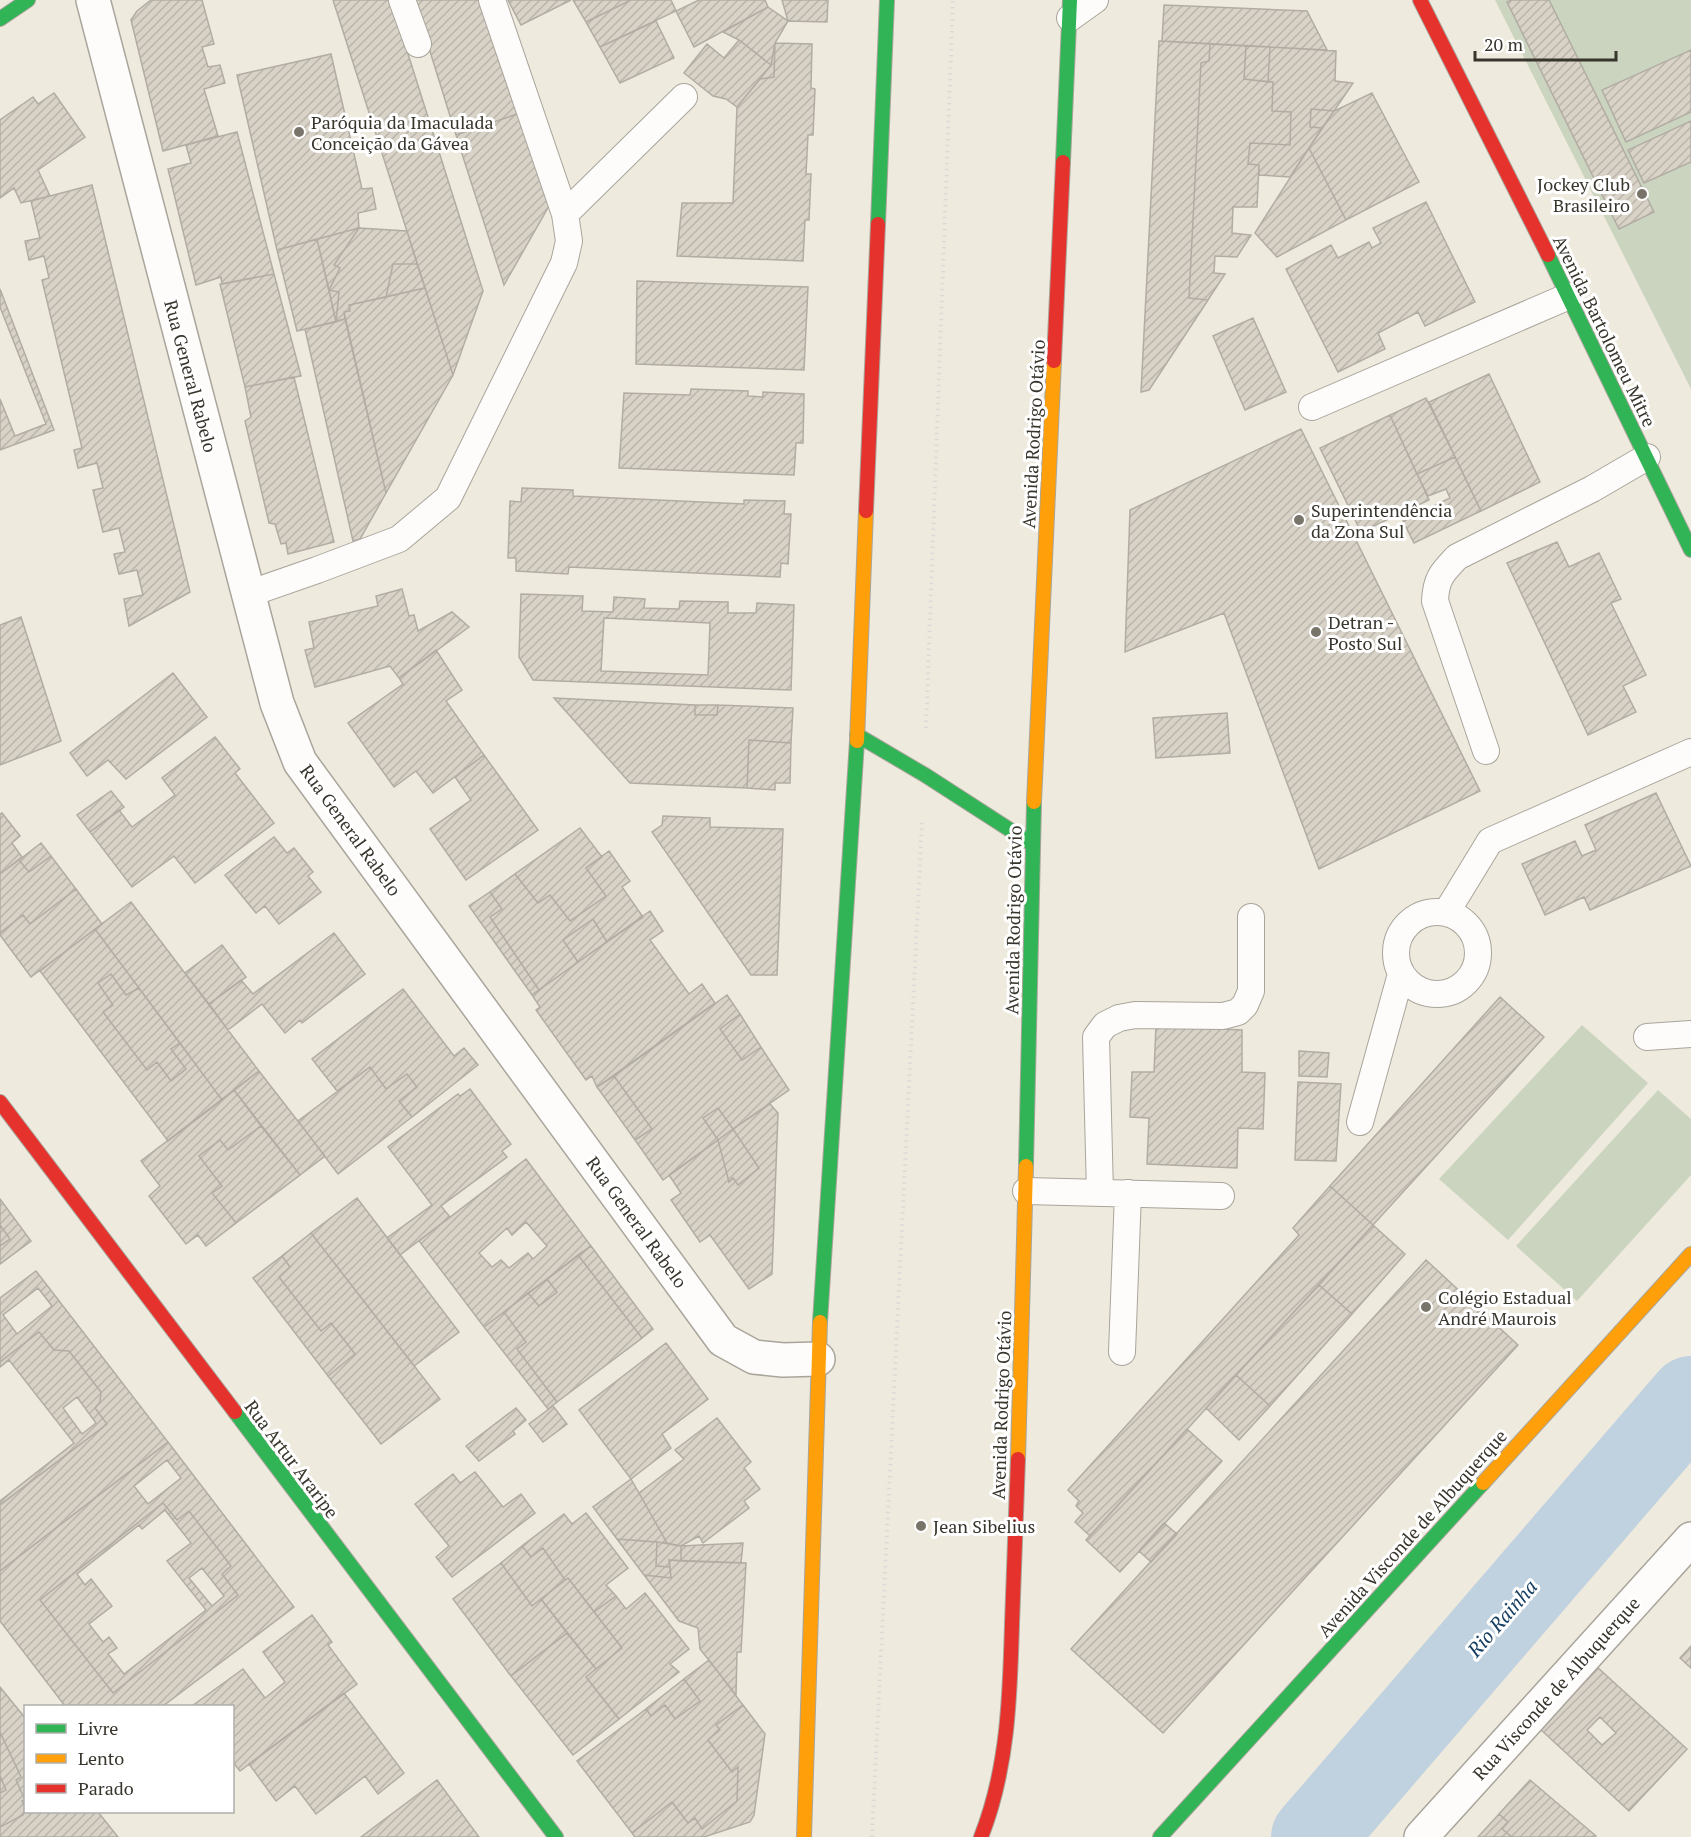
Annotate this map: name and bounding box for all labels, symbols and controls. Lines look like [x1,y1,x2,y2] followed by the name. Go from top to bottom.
[1475,24,1616,62] scale bar
[1484,32,1524,56] text: 20 m
[311,110,493,155] place label: Paróquia da Imaculada Conceição da Gávea
[292,125,306,139] marker: Paróquia da Imaculada Conceição da Gávea
[1537,172,1630,217] place label: Jockey Club Brasileiro
[1635,187,1649,201] marker: Jockey Club Brasileiro
[1548,231,1662,431] street label: Avenida Bartolomeu Mitre
[159,297,223,455] street label: Rua General Rabelo
[1016,339,1050,529] street label: Avenida Rodrigo Otávio
[1311,498,1452,543] place label: Superintendência da Zona Sul
[1292,513,1306,527] marker: Superintendência da Zona Sul
[1328,610,1402,655] place label: Detran - Posto Sul
[1309,625,1323,639] marker: Detran - Posto Sul
[295,759,407,901] street label: Rua General Rabelo
[999,825,1027,1015] street label: Avenida Rodrigo Otávio
[581,1151,693,1293] street label: Rua General Rabelo
[1438,1285,1572,1330] place label: Colégio Estadual André Maurois
[1419,1300,1433,1314] marker: Colégio Estadual André Maurois
[986,1310,1016,1500] street label: Avenida Rodrigo Otávio
[240,1395,344,1523] street label: Rua Artur Araripe
[1312,1424,1512,1642] street label: Avenida Visconde de Albuquerque
[933,1514,1035,1538] place label: Jean Sibelius
[914,1519,928,1533] marker: Jean Sibelius
[1460,1574,1543,1663] water label: Rio Rainha
[1467,1591,1645,1785] street label: Rua Visconde de Albuquerque
[24,1705,234,1813] legend
[78,1716,118,1740] text: Livre
[78,1746,124,1770] text: Lento
[78,1776,134,1800] text: Parado

